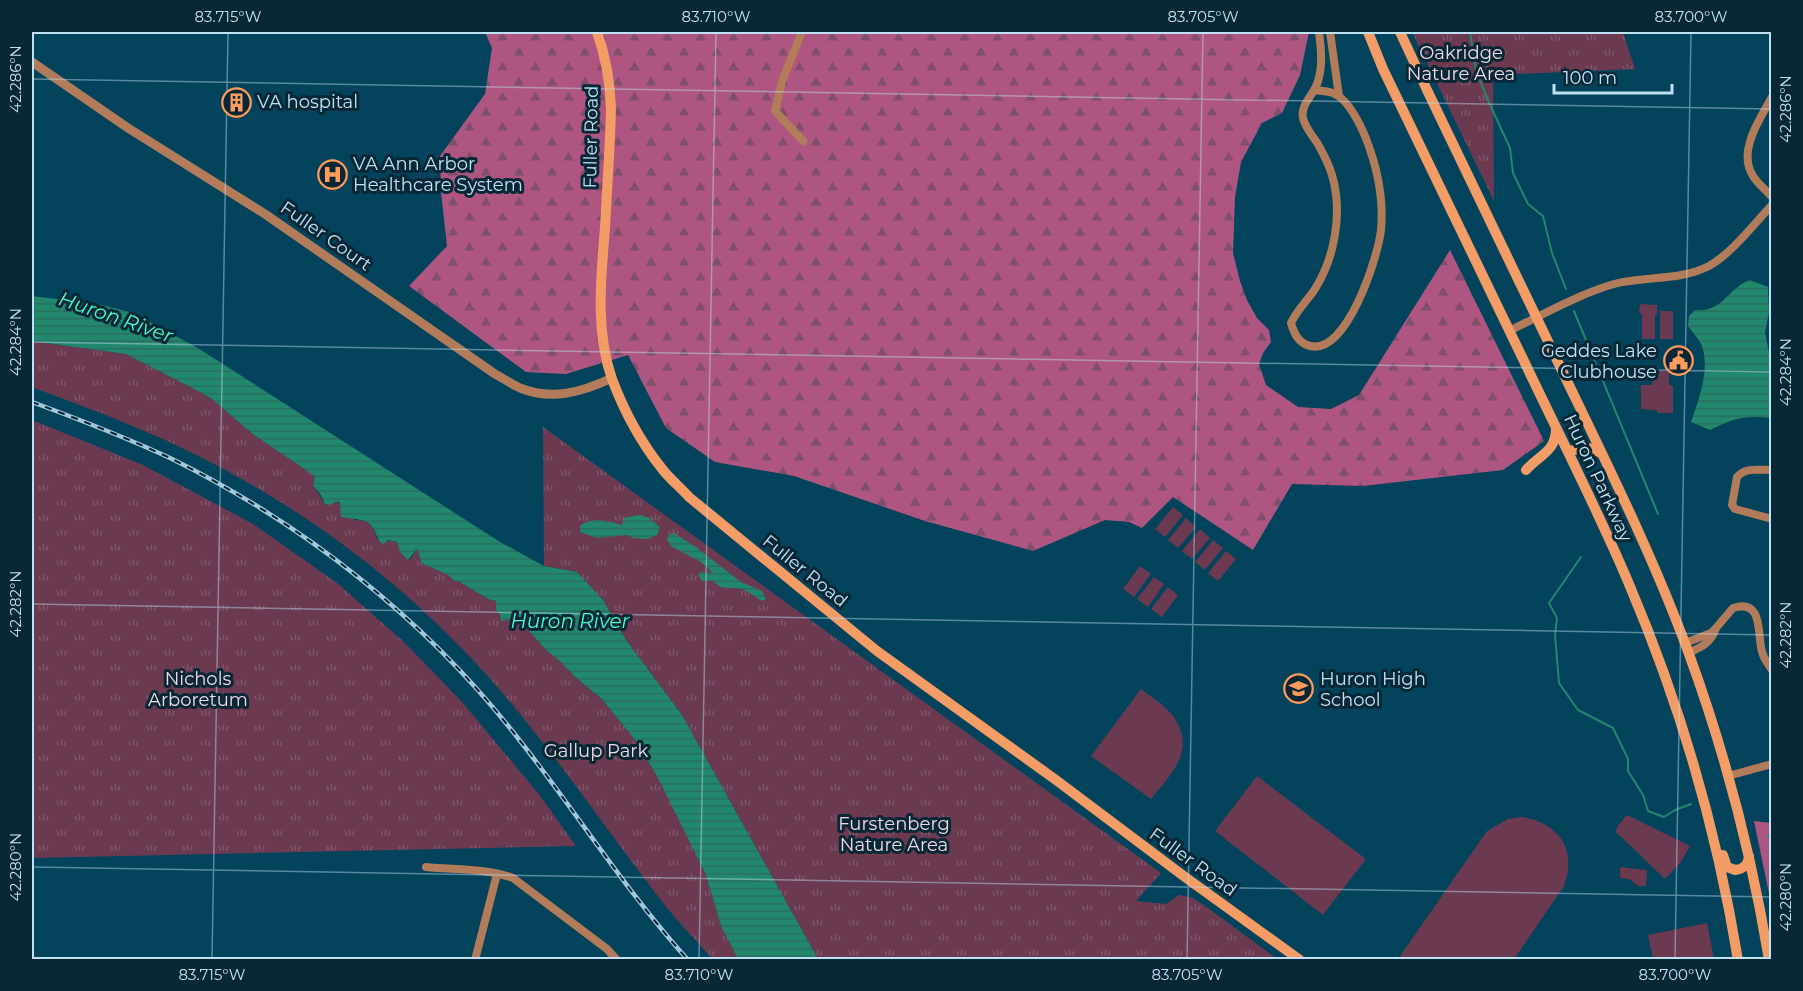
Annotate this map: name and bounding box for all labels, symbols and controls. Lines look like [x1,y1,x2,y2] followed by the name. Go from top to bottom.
[194,7,262,26] text: 83.715°W
[682,7,751,26] text: 83.710°W
[1167,7,1239,26] text: 83.705°W
[1655,7,1728,26] text: 83.700°W
[1407,42,1515,85] park label: Oakridge Nature Area
[6,45,25,113] text: 42.286°N
[1554,57,1672,95] scale bar
[1563,67,1617,89] text: 100 m
[1776,75,1795,143] text: 42.286°N
[579,85,603,189] street label: Fuller Road
[220,86,252,118] building icon: VA hospital
[257,91,358,113] place label: VA hospital
[353,153,523,196] place label: VA Ann Arbor Healthcare System
[316,158,348,190] hospital icon: VA Ann Arbor Healthcare System
[276,197,376,275] street label: Fuller Court
[56,286,177,348] water label: Huron River
[6,308,25,376] text: 42.284°N
[1776,338,1795,406] text: 42.284°N
[1541,340,1657,383] place label: Geddes Lake Clubhouse
[1662,345,1694,377] public building icon: Geddes Lake Clubhouse
[1559,411,1637,545] street label: Huron Parkway
[758,530,852,612] street label: Fuller Road
[6,571,25,637] text: 42.282°N
[1776,602,1795,668] text: 42.282°N
[510,609,631,633] water label: Huron River
[148,668,248,711] park label: Nichols Arboretum
[1320,668,1426,711] place label: Huron High School
[1283,673,1315,705] school or university icon: Huron High School
[544,740,648,762] park label: Gallup Park
[838,813,950,856] park label: Furstenberg Nature Area
[1145,823,1241,901] street label: Fuller Road
[6,833,25,901] text: 42.280°N
[1776,863,1795,931] text: 42.280°N
[178,965,246,984] text: 83.715°W
[665,965,734,984] text: 83.710°W
[1151,965,1223,984] text: 83.705°W
[1639,965,1712,984] text: 83.700°W

